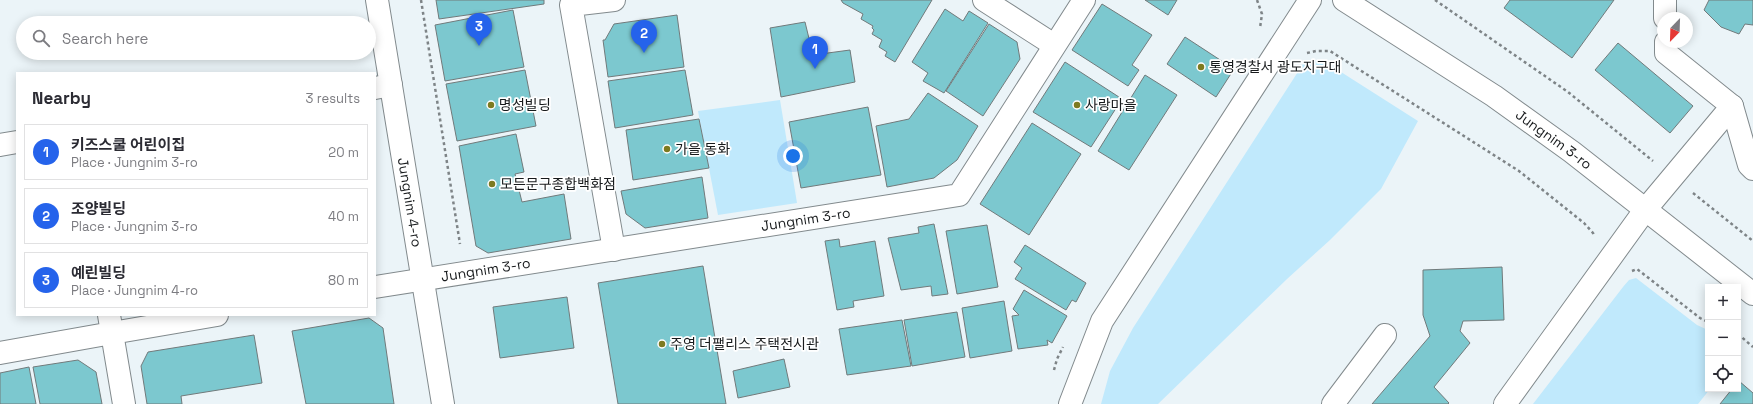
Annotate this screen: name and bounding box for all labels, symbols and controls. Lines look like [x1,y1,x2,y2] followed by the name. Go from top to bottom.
[1657,12,1693,48] north arrow
[466,13,492,46] pin: 3
[16,16,376,60] search box
[631,20,657,53] pin: 2
[30,27,52,49] icon: search
[62,29,148,48] text: Search here
[802,36,828,69] pin: 1
[1209,58,1341,76] place label: 통영경찰서 광도지구대
[1196,62,1206,72] marker: 통영경찰서 광도지구대
[32,87,91,109] text: Nearby
[306,90,360,107] text: 3 results
[499,96,551,114] place label: 명성빌딩
[1085,96,1137,114] place label: 사랑마을
[486,100,496,110] marker: 명성빌딩
[1072,100,1082,110] marker: 사랑마을
[1512,105,1596,173] street label: Jungnim 3-ro
[71,135,185,154] text: 키즈스쿨 어린이집
[675,140,730,158] place label: 가을 동화
[43,144,49,161] text: 1
[328,144,359,161] text: 20 m
[662,144,672,154] marker: 가을 동화
[783,146,803,166] your location
[71,154,198,171] text: Place · Jungnim 3-ro
[394,156,426,248] street label: Jungnim 4-ro
[500,175,616,193] place label: 모든문구종합백화점
[487,179,497,189] marker: 모든문구종합백화점
[71,199,126,218] text: 조양빌딩
[760,203,852,235] street label: Jungnim 3-ro
[42,208,50,225] text: 2
[328,208,359,225] text: 40 m
[71,218,198,235] text: Place · Jungnim 3-ro
[440,254,532,285] street label: Jungnim 3-ro
[71,263,126,282] text: 예린빌딩
[42,272,50,289] text: 3
[328,272,359,289] text: 80 m
[71,282,198,299] text: Place · Jungnim 4-ro
[1705,284,1741,392] map controls
[1705,284,1741,320] button: +
[1705,320,1741,356] button: −
[670,335,819,353] place label: 주영 더팰리스 주택전시관
[657,339,667,349] marker: 주영 더팰리스 주택전시관
[1705,356,1741,392] button: locate

